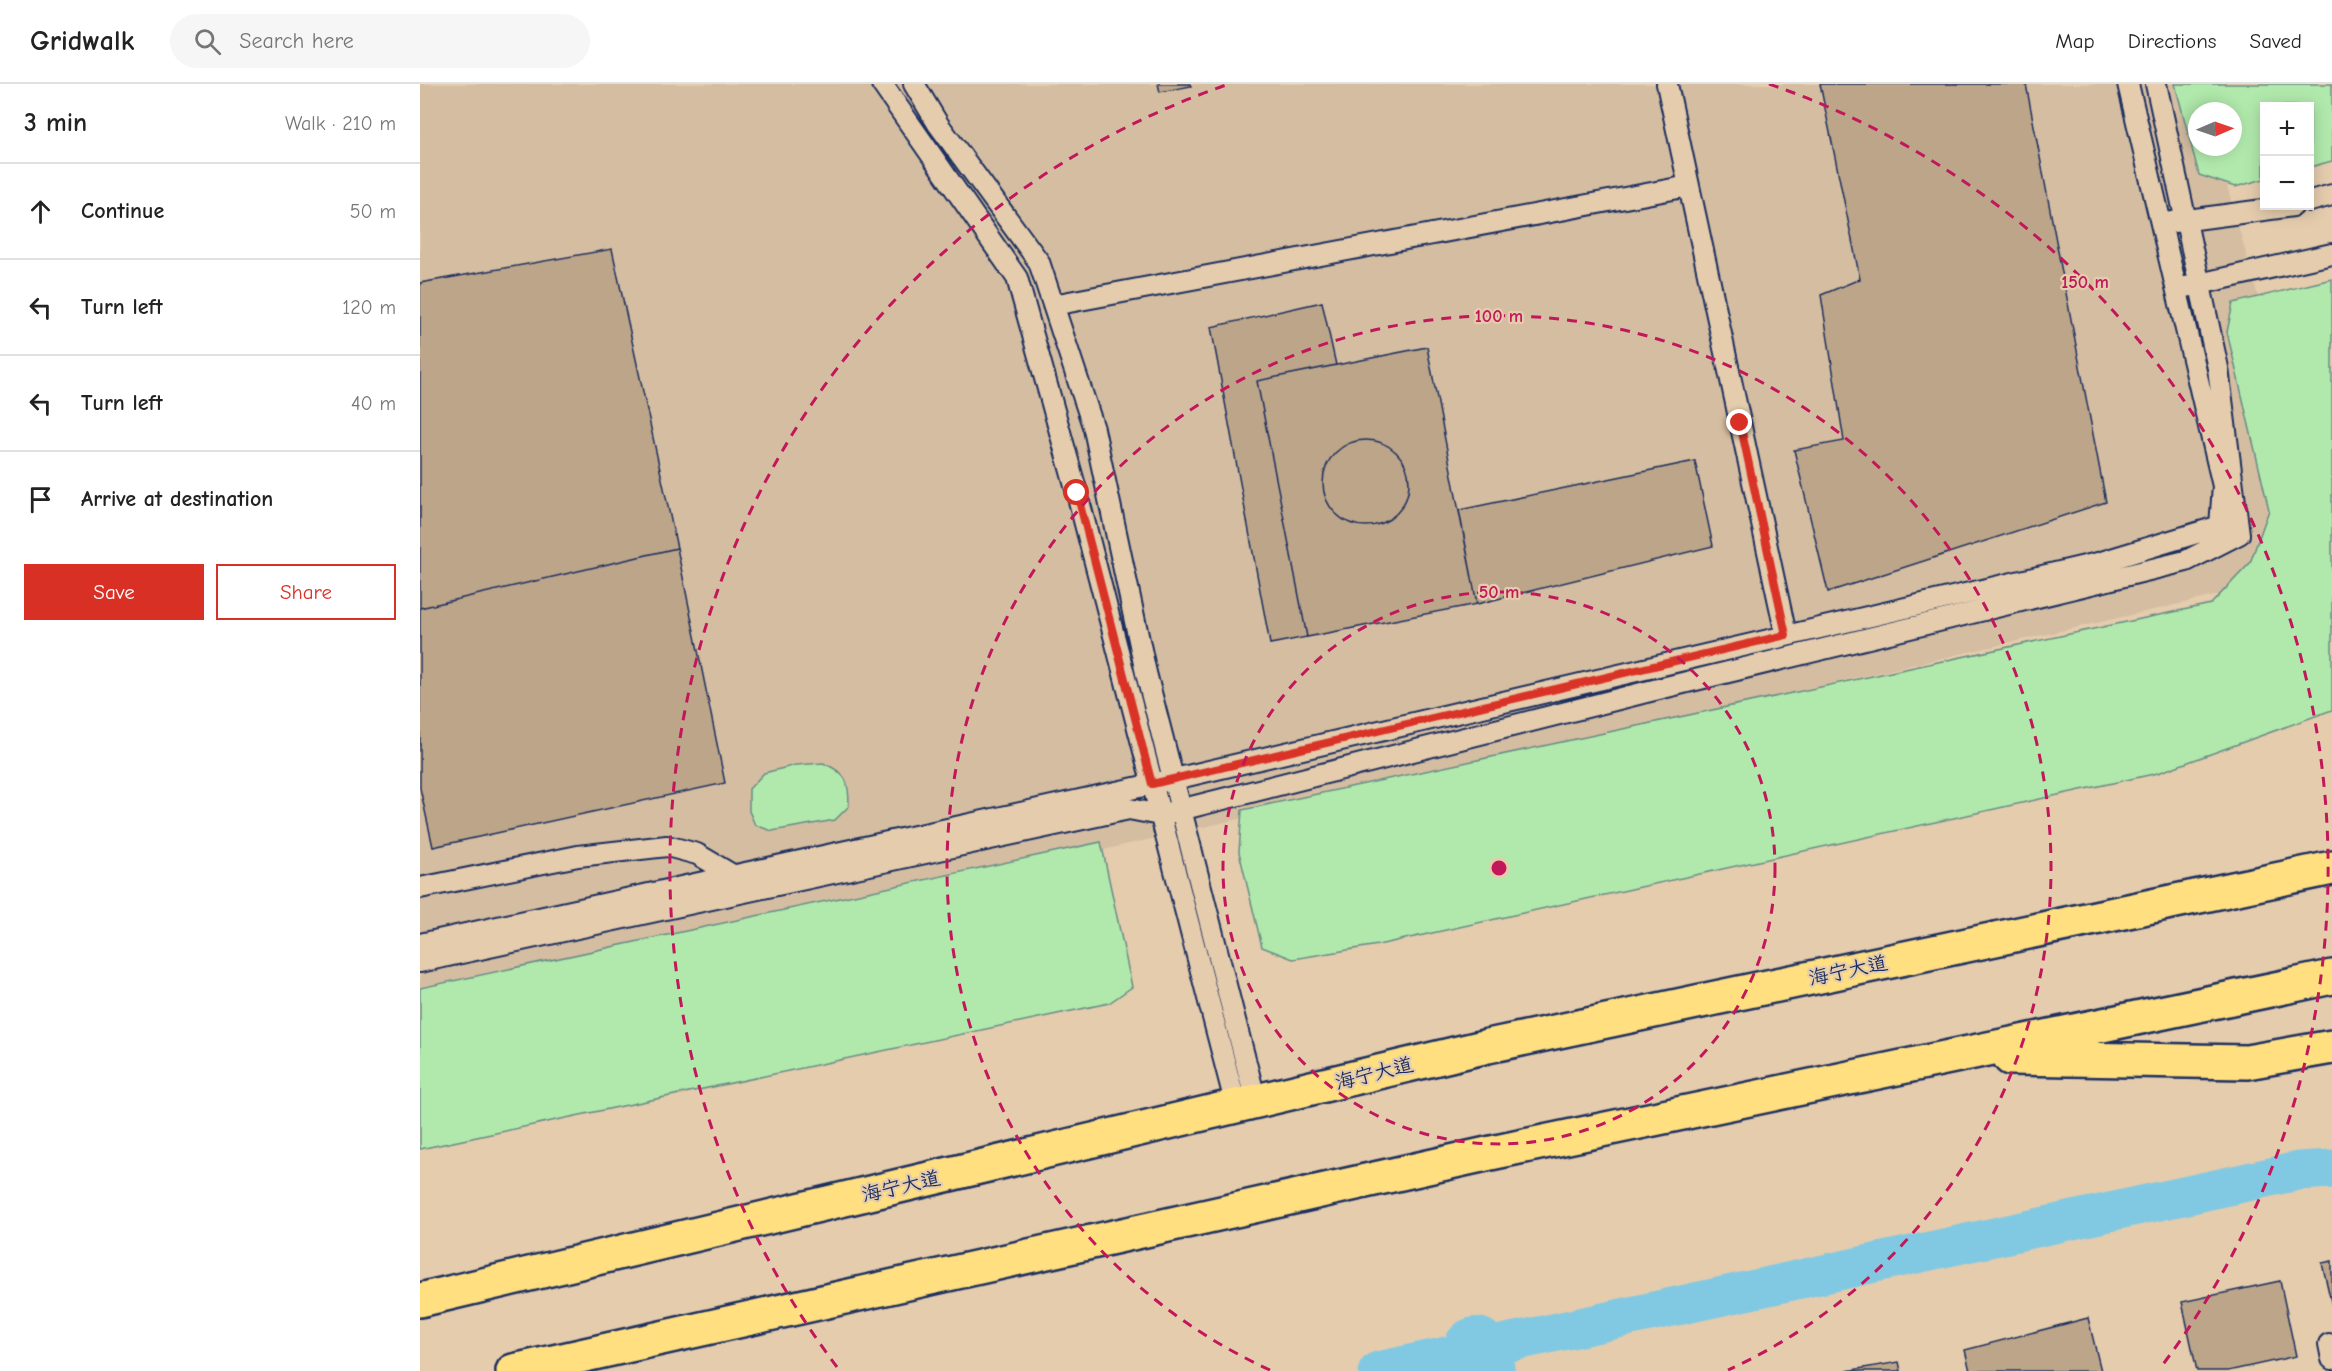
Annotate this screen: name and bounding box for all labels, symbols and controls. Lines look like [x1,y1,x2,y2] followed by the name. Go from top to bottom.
[170,14,590,68] search box
[30,25,134,57] text: Gridwalk
[191,25,224,58] icon: search
[239,28,354,54] text: Search here
[2055,29,2095,53] text: Map
[2128,29,2217,53] text: Directions
[2250,29,2302,53] text: Saved
[2188,102,2242,156] north arrow
[2260,102,2314,210] map controls
[2260,102,2314,156] button: +
[24,108,87,138] text: 3 min
[285,112,396,135] text: Walk · 210 m
[2260,156,2314,210] button: −
[24,195,57,228] icon: ahead
[81,198,164,224] text: Continue
[350,200,396,223] text: 50 m
[2061,272,2109,293] text: 150 m
[24,291,57,324] icon: left
[81,294,163,320] text: Turn left
[342,296,396,319] text: 120 m
[1475,306,1523,327] text: 100 m
[24,387,57,420] icon: left
[81,390,163,416] text: Turn left
[351,392,396,415] text: 40 m
[1726,409,1752,435] route end
[1063,479,1089,505] route start
[24,483,57,516] icon: arrive
[81,486,273,512] text: Arrive at destination
[24,564,204,620] button: Save
[216,564,396,620] button: Share
[1479,582,1519,603] text: 50 m
[1489,858,1509,878] centre of rings
[1807,951,1890,990] street label: 海宁大道
[1333,1053,1416,1094] street label: 海宁大道
[860,1166,943,1207] street label: 海宁大道

